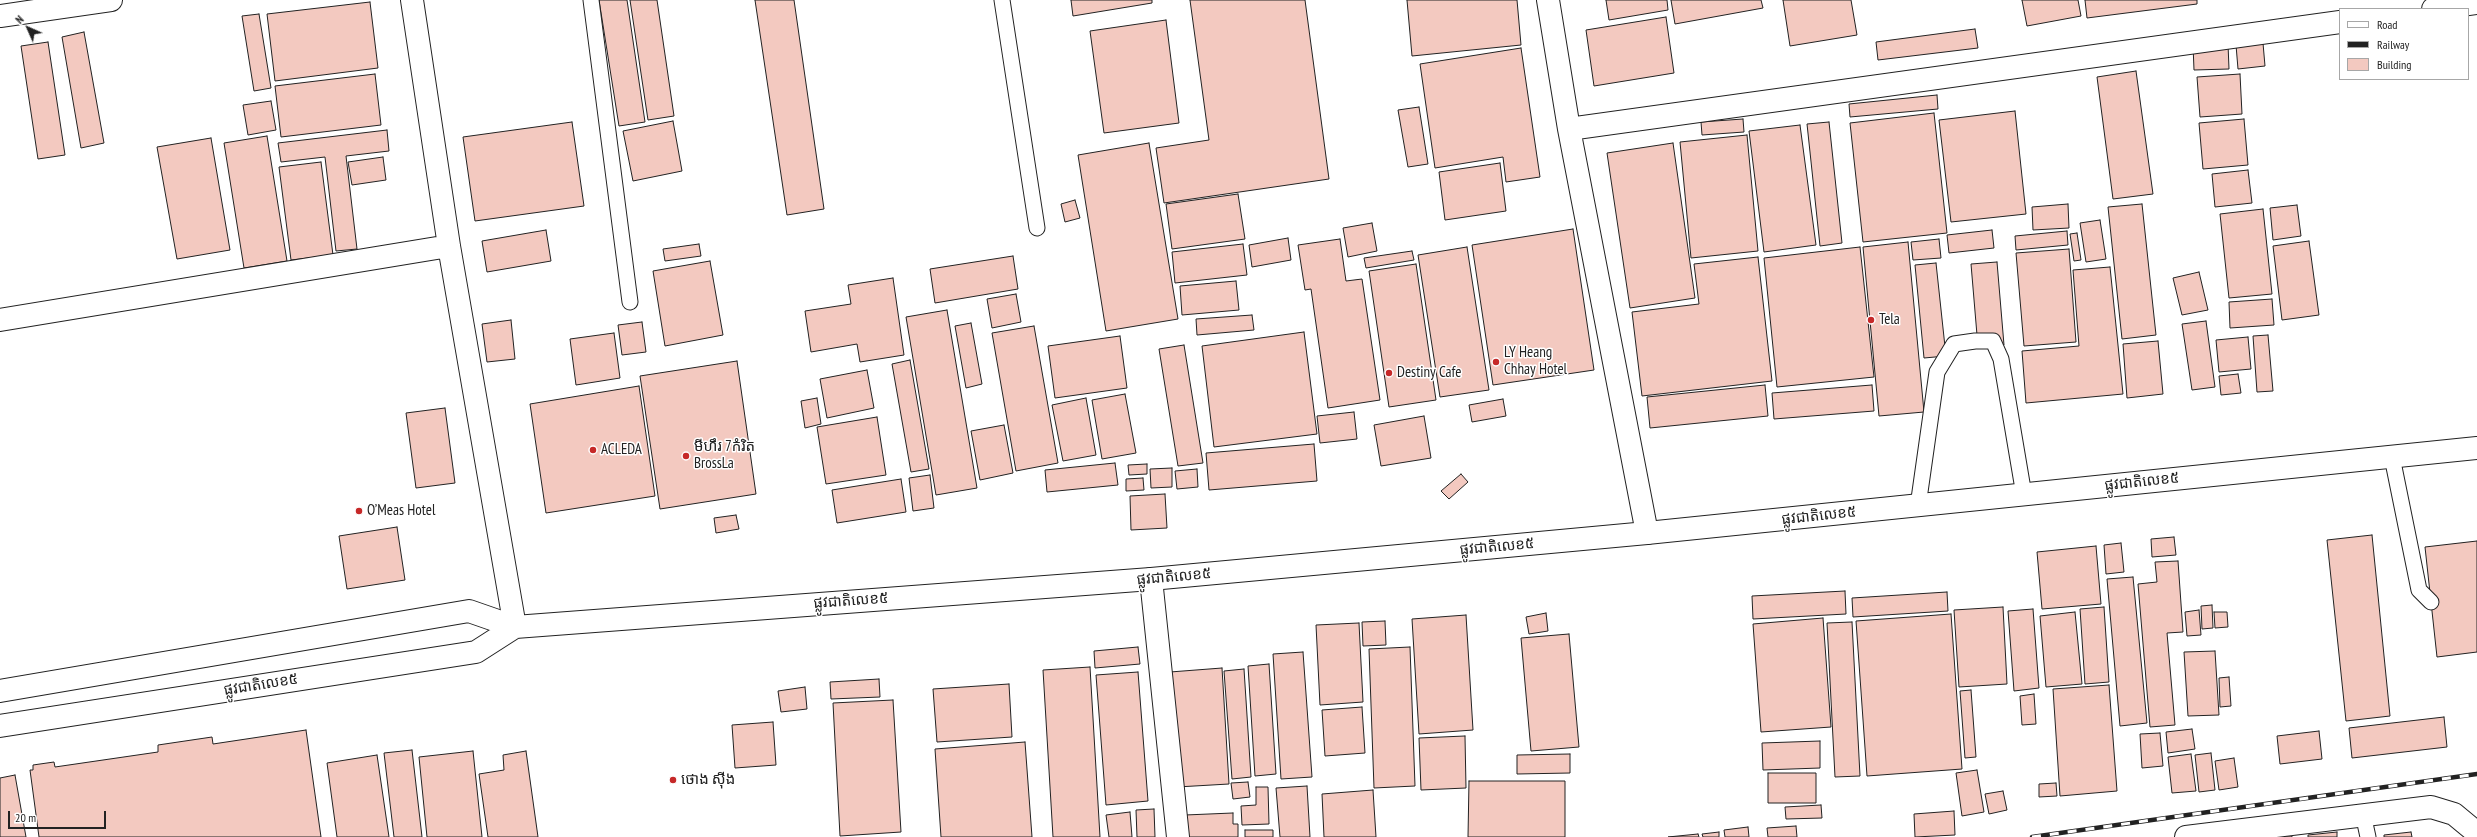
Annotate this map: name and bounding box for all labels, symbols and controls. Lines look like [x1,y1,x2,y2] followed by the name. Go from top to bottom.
[8,8,48,48] north arrow
[2339,8,2469,80] legend
[12,12,27,27] text: N
[2377,17,2397,32] text: Road
[2377,37,2409,52] text: Railway
[2377,57,2412,72] text: Building
[1879,311,1900,329] place label: Tela
[1866,315,1876,325] marker: Tela
[1504,344,1567,379] place label: LY Heang Chhay Hotel
[1491,357,1501,367] marker: LY Heang Chhay Hotel
[1397,364,1462,382] place label: Destiny Cafe
[1384,368,1394,378] marker: Destiny Cafe
[694,438,755,473] place label: មីហឹរ 7កំរិត BrossLa
[601,441,642,459] place label: ACLEDA
[588,445,598,455] marker: ACLEDA
[681,451,691,461] marker: មីហឹរ 7កំរិត BrossLa
[2104,469,2180,495] street label: ផ្លូវជាតិលេខ៥
[367,502,435,520] place label: O’Meas Hotel
[1781,503,1857,529] street label: ផ្លូវជាតិលេខ៥
[354,506,364,516] marker: O’Meas Hotel
[1459,535,1535,559] street label: ផ្លូវជាតិលេខ៥
[1136,565,1212,589] street label: ផ្លូវជាតិលេខ៥
[813,589,889,613] street label: ផ្លូវជាតិលេខ៥
[223,670,299,700] street label: ផ្លូវជាតិលេខ៥
[681,771,735,789] place label: ថោង ស៊ីង
[668,775,678,785] marker: ថោង ស៊ីង
[10,803,108,829] scale bar
[15,810,36,825] text: 20 m

